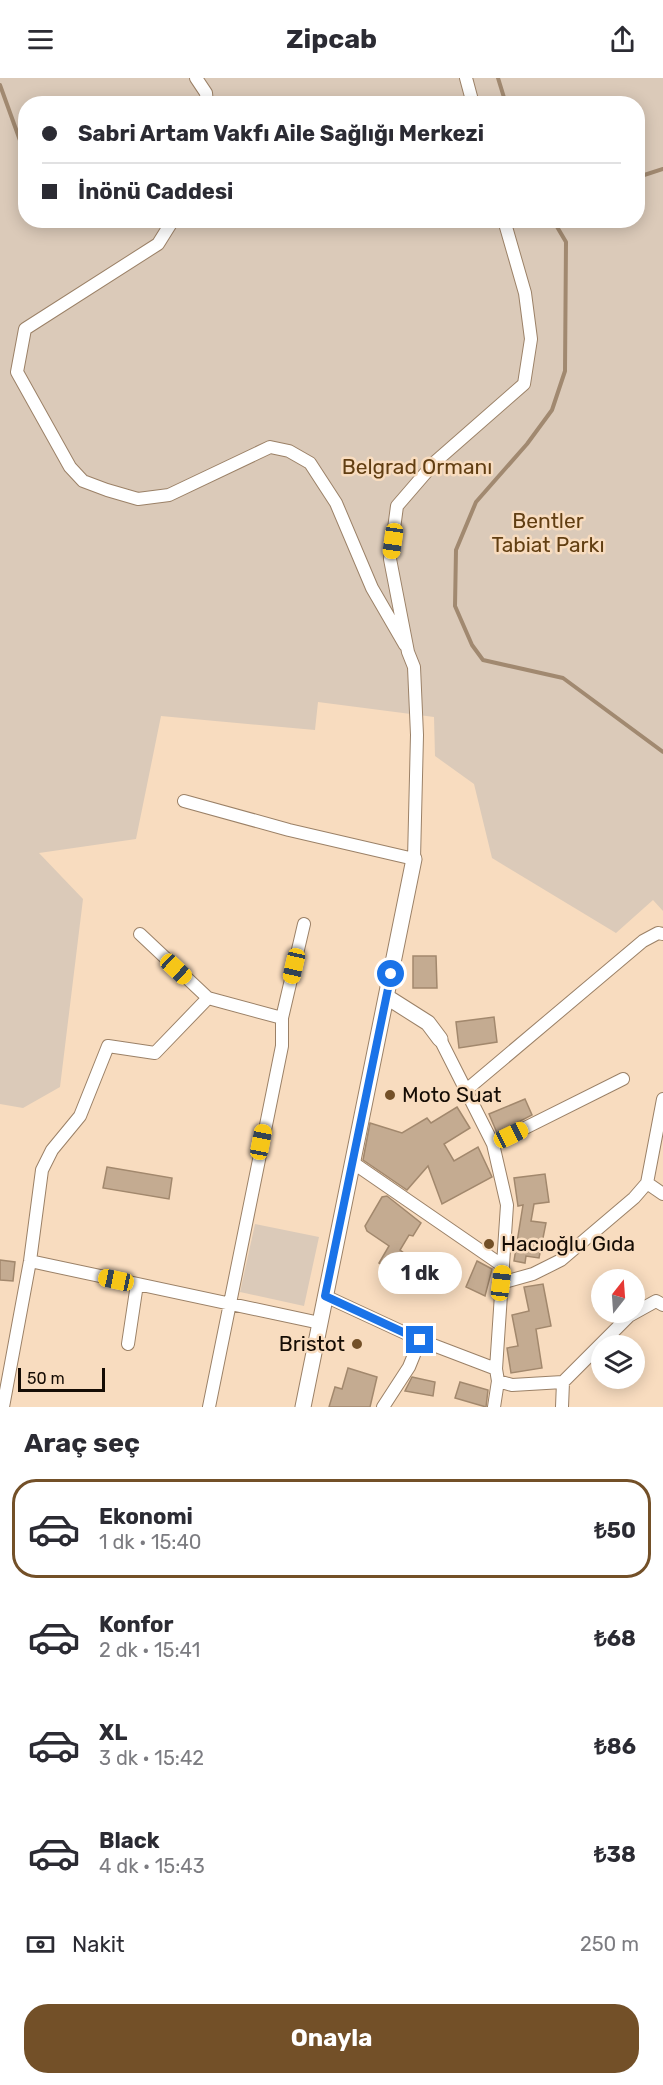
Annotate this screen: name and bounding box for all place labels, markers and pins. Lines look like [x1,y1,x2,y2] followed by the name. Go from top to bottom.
[402,1082,501,1107] place label: Moto Suat
[383,1088,397,1102] marker: Moto Suat
[501,1231,635,1256] place label: Hacıoğlu Gıda
[482,1237,496,1251] marker: Hacıoğlu Gıda
[279,1331,345,1356] place label: Bristot
[350,1337,364,1351] marker: Bristot

